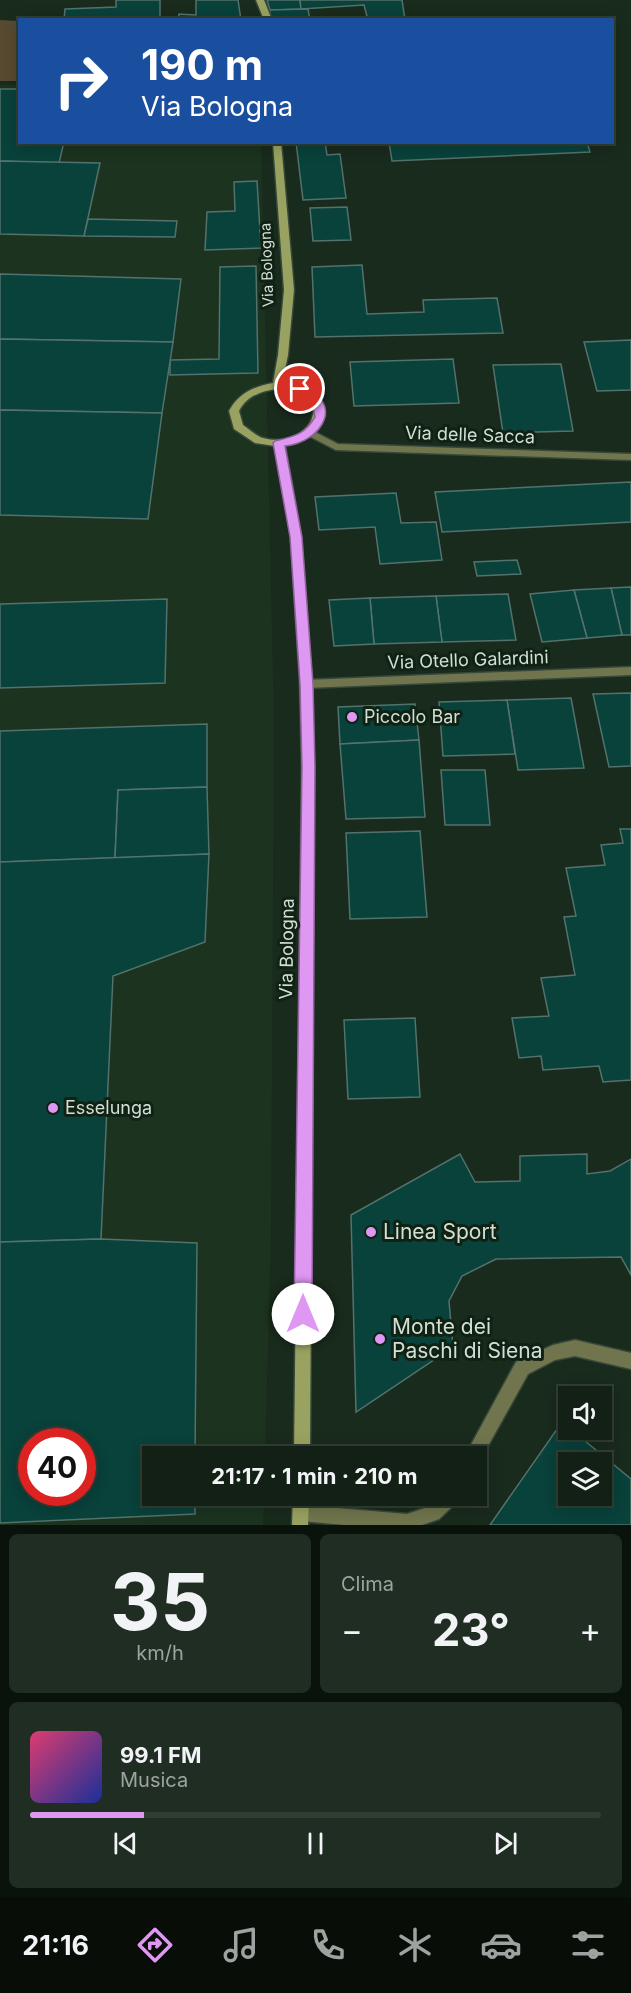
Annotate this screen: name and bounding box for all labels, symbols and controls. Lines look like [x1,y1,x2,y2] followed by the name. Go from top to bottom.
[141,39,263,90] text: 190 m
[42,42,120,120] icon: right
[141,90,293,123] text: Via Bologna
[256,222,277,308] street label: Via Bologna
[274,363,325,414] pin
[283,372,316,405] icon: arrive
[405,422,535,447] street label: Via delle Sacca
[387,646,549,673] street label: Via Otello Galardini
[364,706,460,727] place label: Piccolo Bar
[345,710,359,724] marker: Piccolo Bar
[275,898,298,1000] street label: Via Bologna
[65,1097,152,1118] place label: Esselunga
[46,1101,60,1115] marker: Esselunga
[383,1219,497,1244] place label: Linea Sport
[364,1225,378,1239] marker: Linea Sport
[271,1282,335,1346] position arrow
[392,1314,543,1363] place label: Monte dei Paschi di Siena
[373,1332,387,1346] marker: Monte dei Paschi di Siena
[558,1386,612,1506] map controls
[558,1386,612,1440] button: sound
[18,1428,96,1506] speed limit sign: 40
[558,1452,612,1506] button: layers
[211,1463,418,1489] text: 21:17 · 1 min · 210 m
[110,1554,210,1649] text: 35
[341,1572,394,1596] text: Clima
[432,1602,510,1657] text: 23°
[341,1610,363,1650] text: −
[579,1610,601,1650] text: +
[136,1641,184,1665] text: km/h
[120,1742,201,1768] text: 99.1 FM
[120,1768,188,1792] text: Musica
[109,1827,142,1860] icon: previous
[299,1827,332,1860] icon: pause
[489,1827,522,1860] icon: next
[134,1924,176,1966] icon: directions
[220,1924,262,1966] icon: music
[307,1924,349,1966] icon: phone
[394,1924,436,1966] icon: climate
[480,1924,522,1966] icon: car
[567,1924,609,1966] icon: filters
[22,1929,89,1962] text: 21:16

